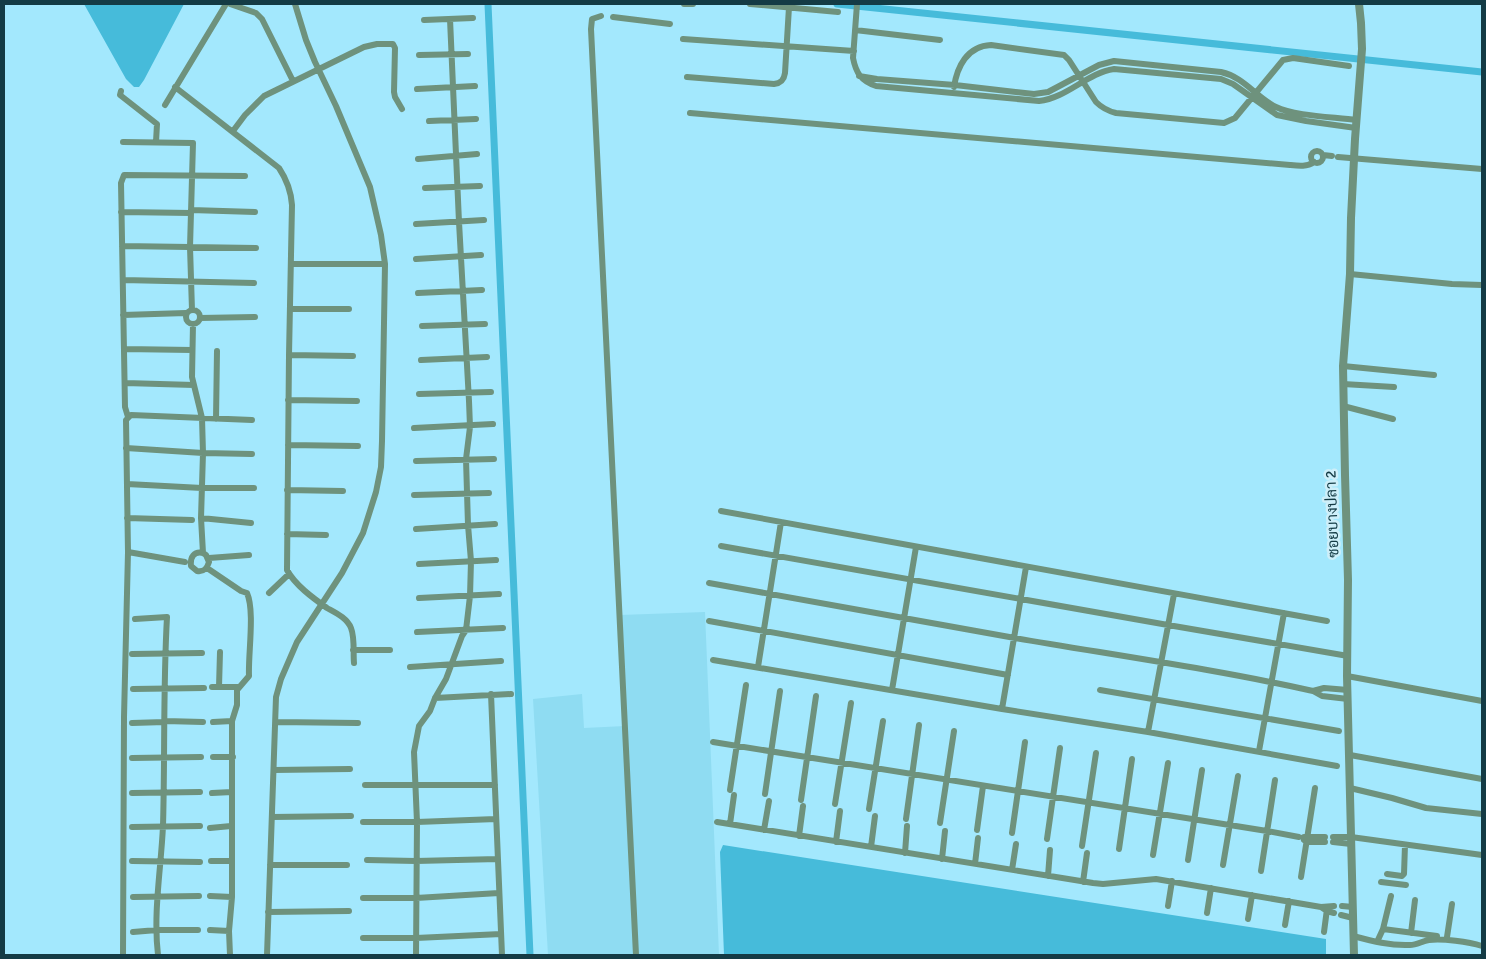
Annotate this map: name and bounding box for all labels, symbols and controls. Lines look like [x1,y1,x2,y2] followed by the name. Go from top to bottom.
[1321,470,1343,558] street label: ซอยบางปลา 2

